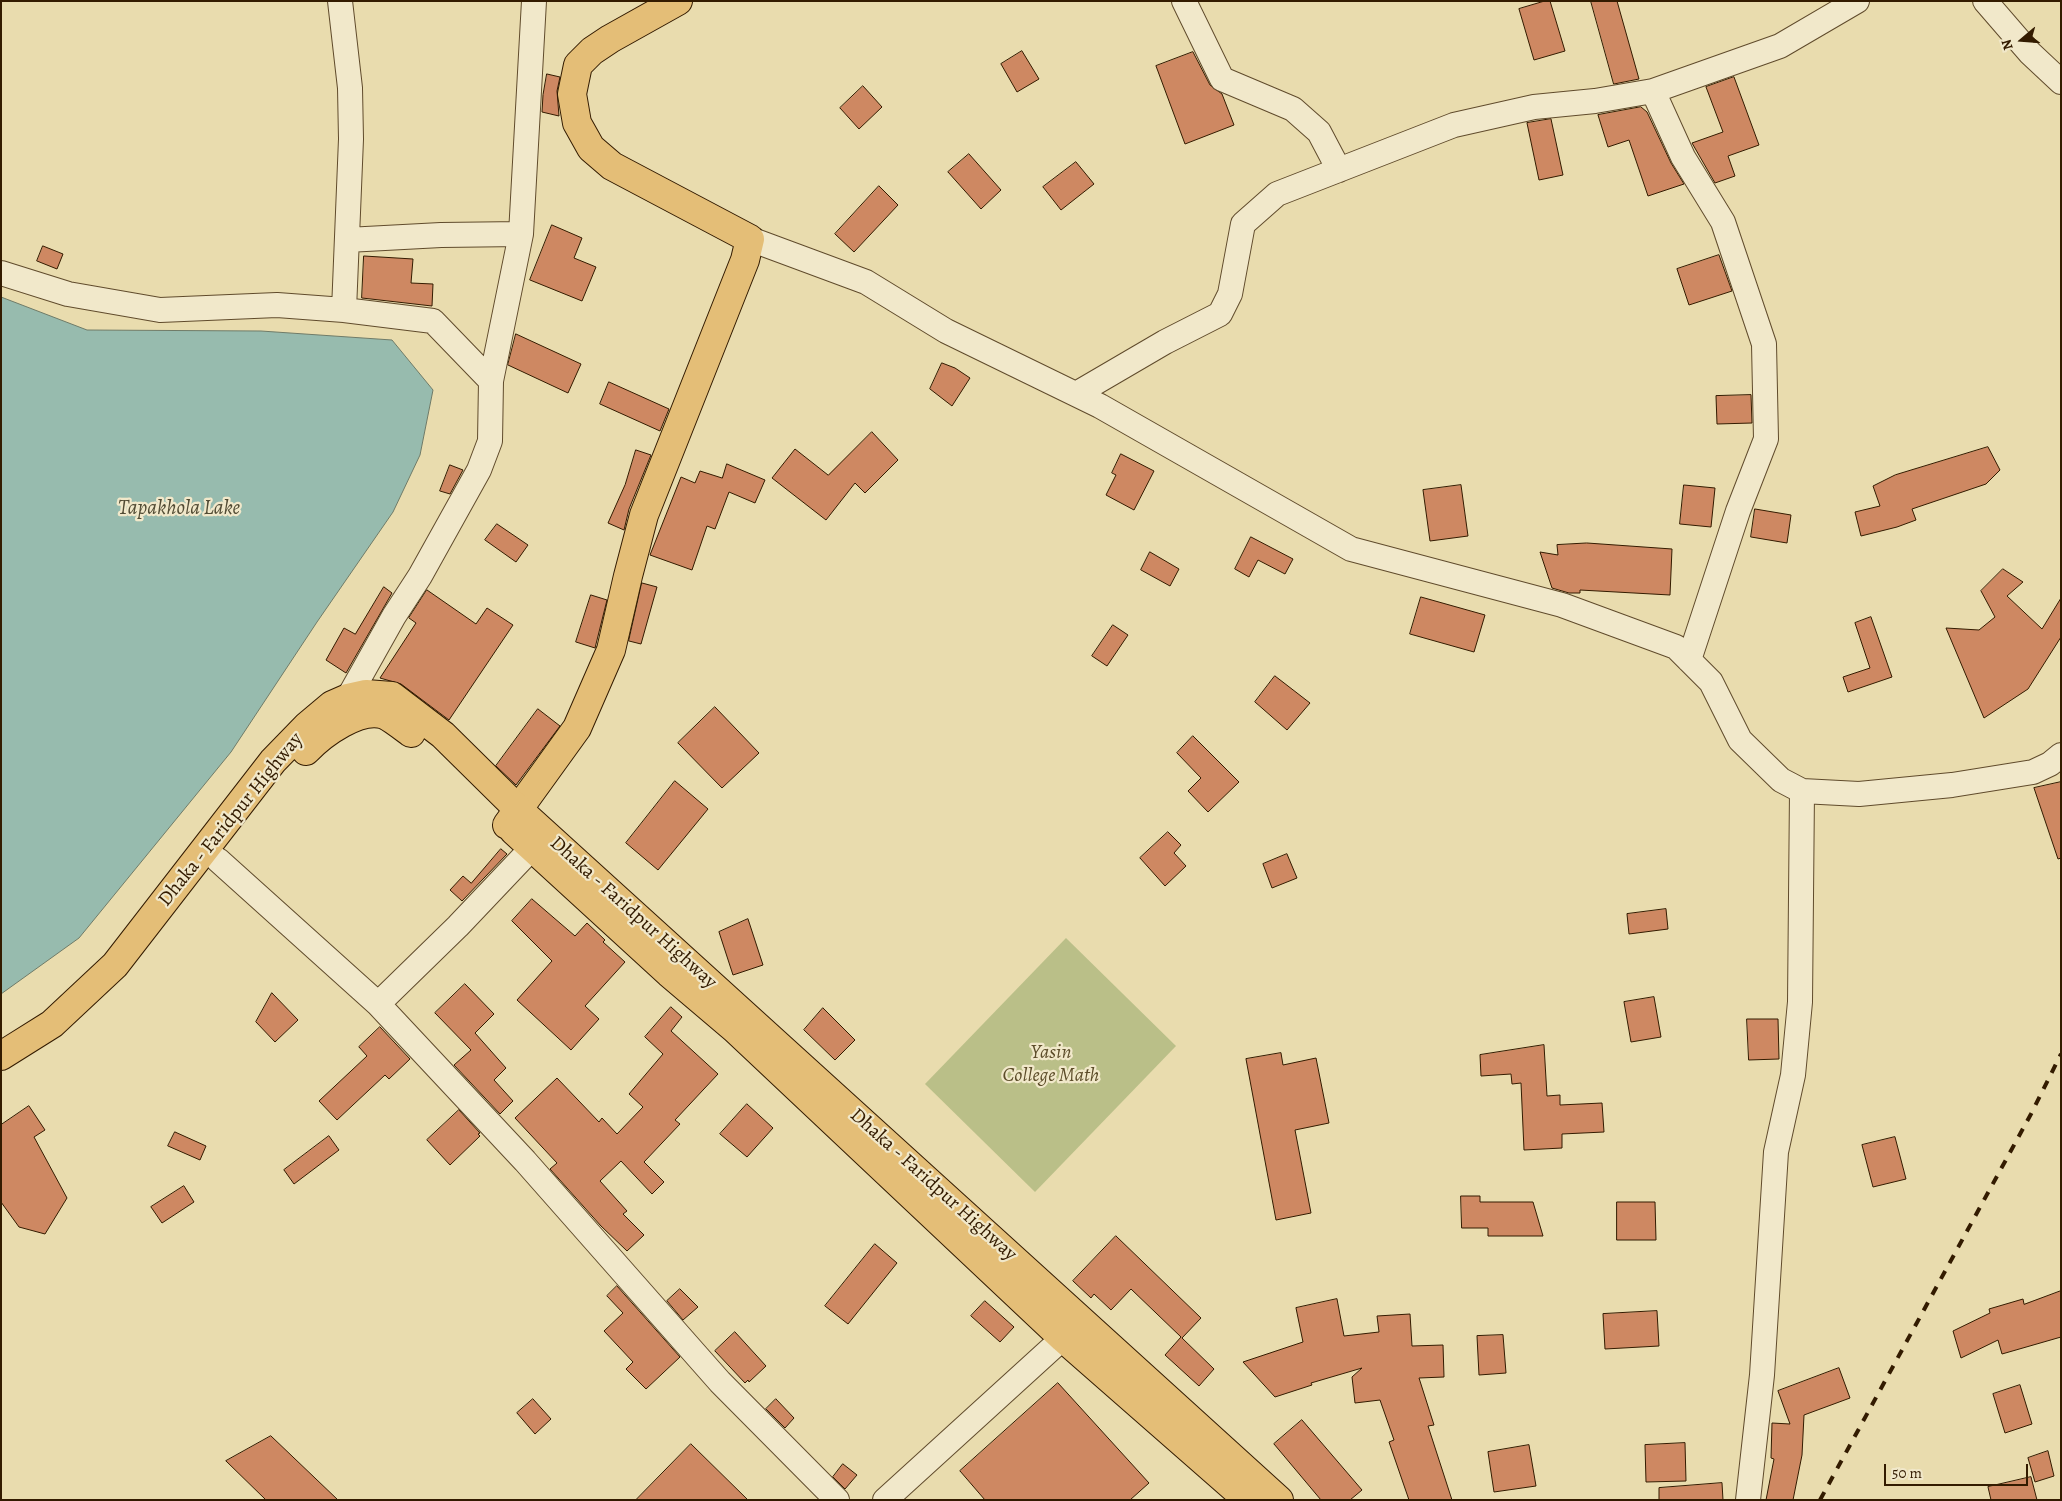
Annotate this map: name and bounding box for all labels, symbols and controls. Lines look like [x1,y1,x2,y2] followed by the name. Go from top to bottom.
[1997,15,2047,65] north arrow
[1997,37,2018,53] text: N
[118,496,240,522] water label: Tapakhola Lake
[154,728,308,912] street label: Dhaka - Faridpur Highway
[544,832,722,994] street label: Dhaka - Faridpur Highway
[1003,1041,1099,1088] park label: Yasin College Math
[844,1104,1022,1266] street label: Dhaka - Faridpur Highway
[1887,1454,2031,1486] scale bar
[1892,1463,1922,1483] text: 50 m

